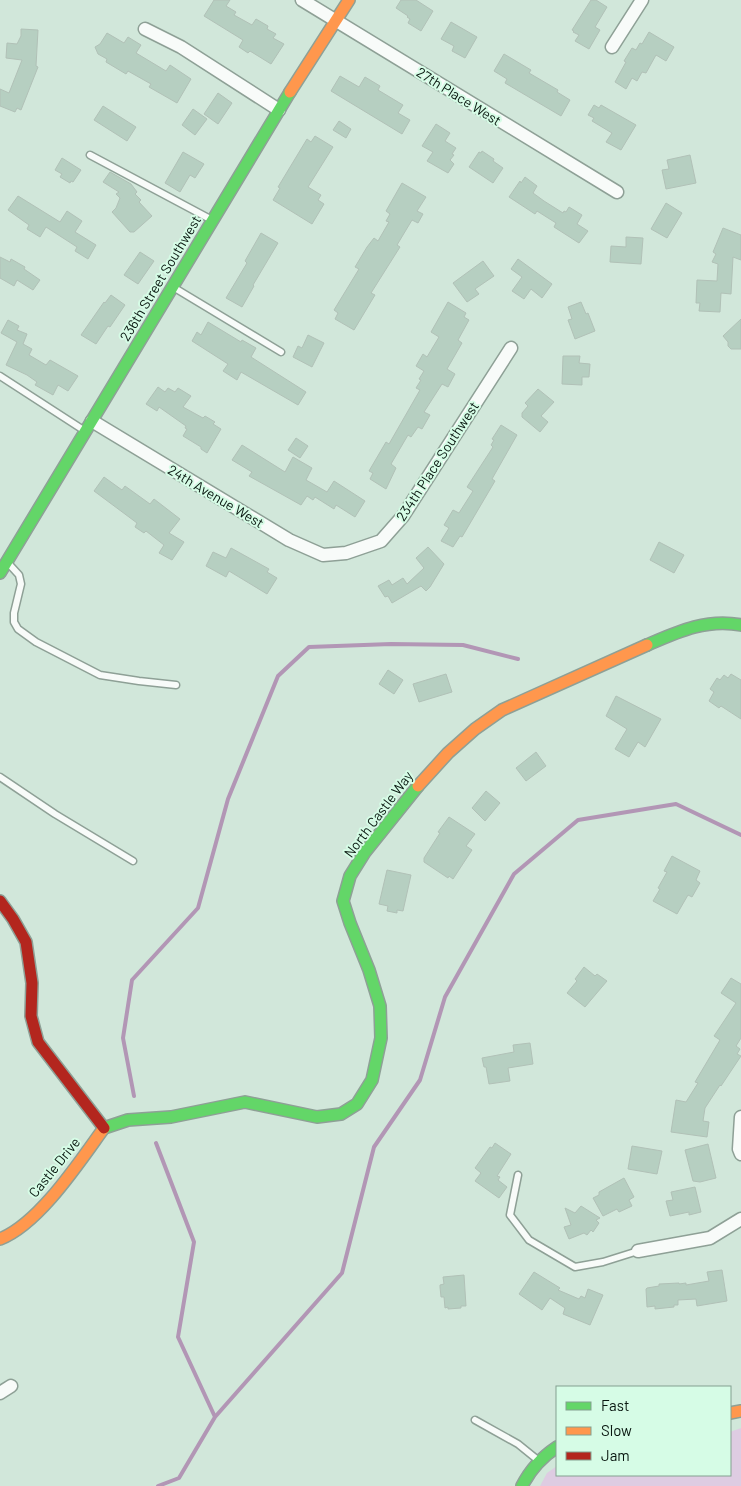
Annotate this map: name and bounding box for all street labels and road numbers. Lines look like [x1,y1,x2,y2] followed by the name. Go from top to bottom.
[414,63,504,129] street label: 27th Place West
[116,212,204,344] street label: 236th Street Southwest
[392,398,482,524] street label: 234th Place Southwest
[165,461,267,531] street label: 24th Avenue West
[340,767,416,861] street label: North Castle Way
[25,1134,83,1200] street label: Castle Drive

